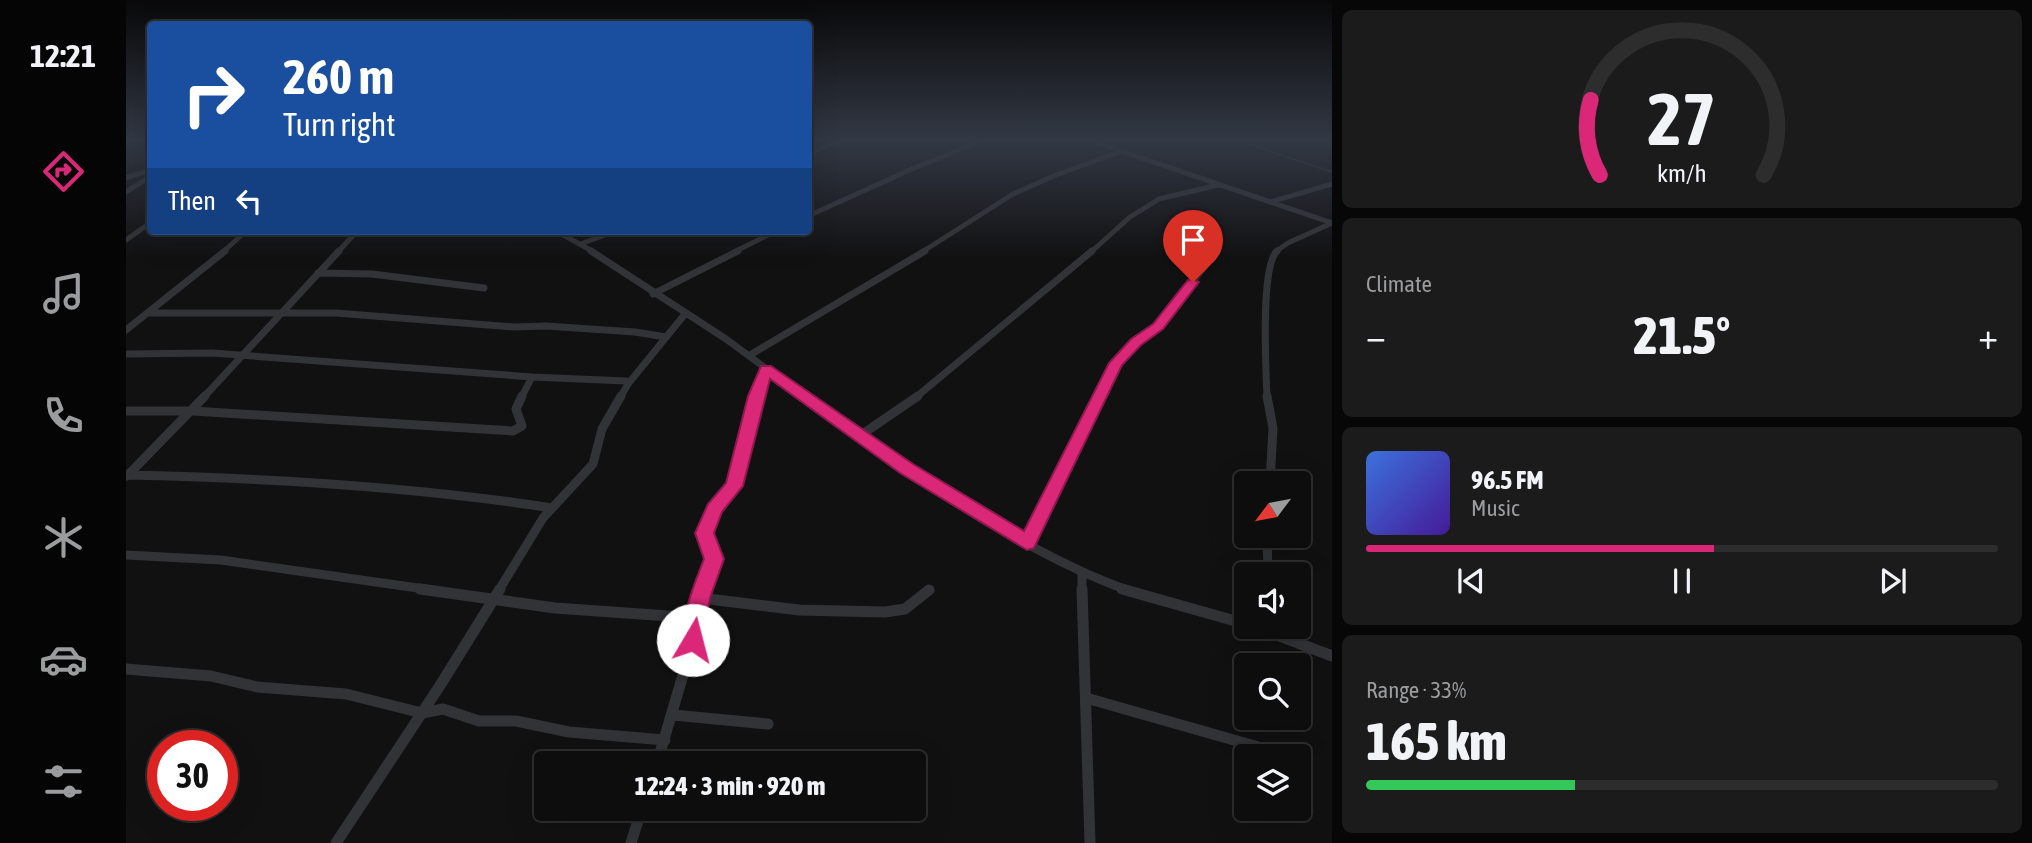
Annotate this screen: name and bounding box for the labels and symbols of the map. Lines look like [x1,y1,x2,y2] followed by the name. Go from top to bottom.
[1163,210,1223,282] pin
[1234,471,1311,548] north arrow
[656,603,730,677] position arrow
[147,730,238,821] speed limit sign: 30

